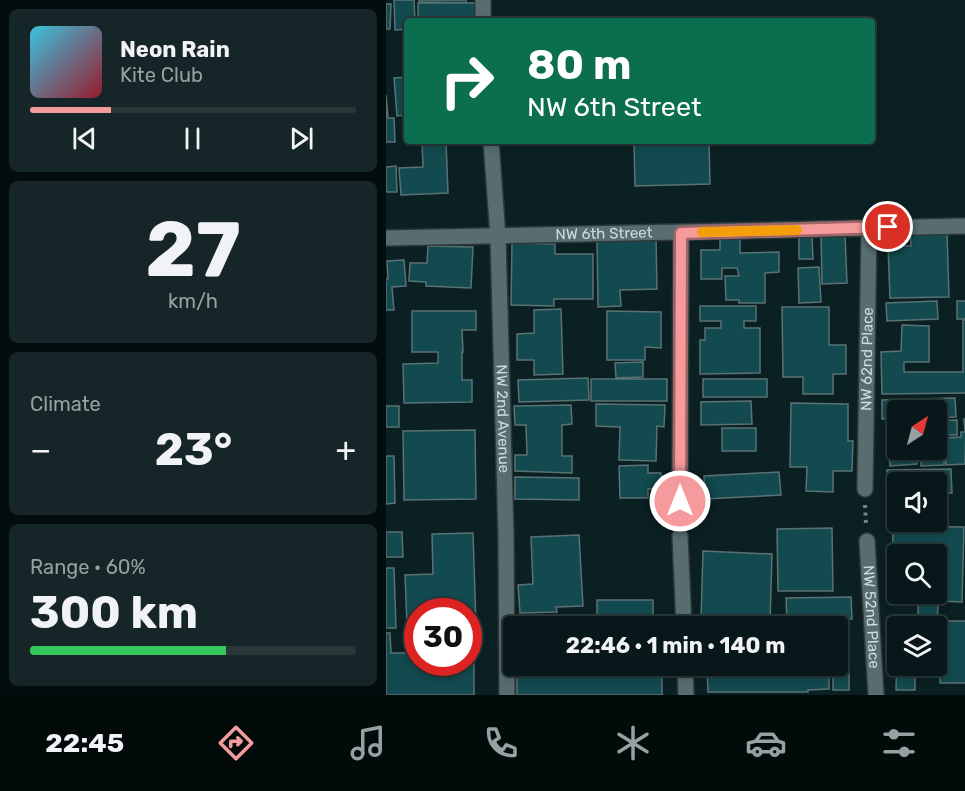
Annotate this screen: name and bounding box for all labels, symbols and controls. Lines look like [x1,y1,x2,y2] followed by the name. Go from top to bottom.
[120,36,230,63] text: Neon Rain
[527,40,631,90] text: 80 m
[428,42,506,120] icon: right
[120,63,203,87] text: Kite Club
[527,91,702,123] text: NW 6th Street
[68,122,101,155] icon: previous
[176,122,209,155] icon: pause
[285,122,318,155] icon: next
[862,201,913,252] pin
[145,203,241,296] text: 27
[871,210,904,243] icon: arrive
[555,223,653,243] street label: NW 6th Street
[168,289,218,313] text: km/h
[857,307,877,411] street label: NW 62nd Place
[492,364,513,473] street label: NW 2nd Avenue
[30,392,101,416] text: Climate
[887,400,947,460] north arrow
[887,400,947,676] map controls
[155,423,232,476] text: 23°
[30,430,51,469] text: −
[335,430,356,469] text: +
[648,469,712,533] position arrow
[887,472,947,532] button: sound
[887,544,947,604] button: search
[30,555,146,579] text: Range · 60%
[859,565,883,669] street label: NW 52nd Place
[30,586,198,639] text: 300 km
[404,598,482,676] speed limit sign: 30
[887,616,947,676] button: layers
[566,632,785,659] text: 22:46 · 1 min · 140 m
[215,722,257,764] icon: directions
[347,722,389,764] icon: music
[480,722,522,764] icon: phone
[612,722,654,764] icon: climate
[745,722,787,764] icon: car
[878,722,920,764] icon: filters
[45,727,124,759] text: 22:45

